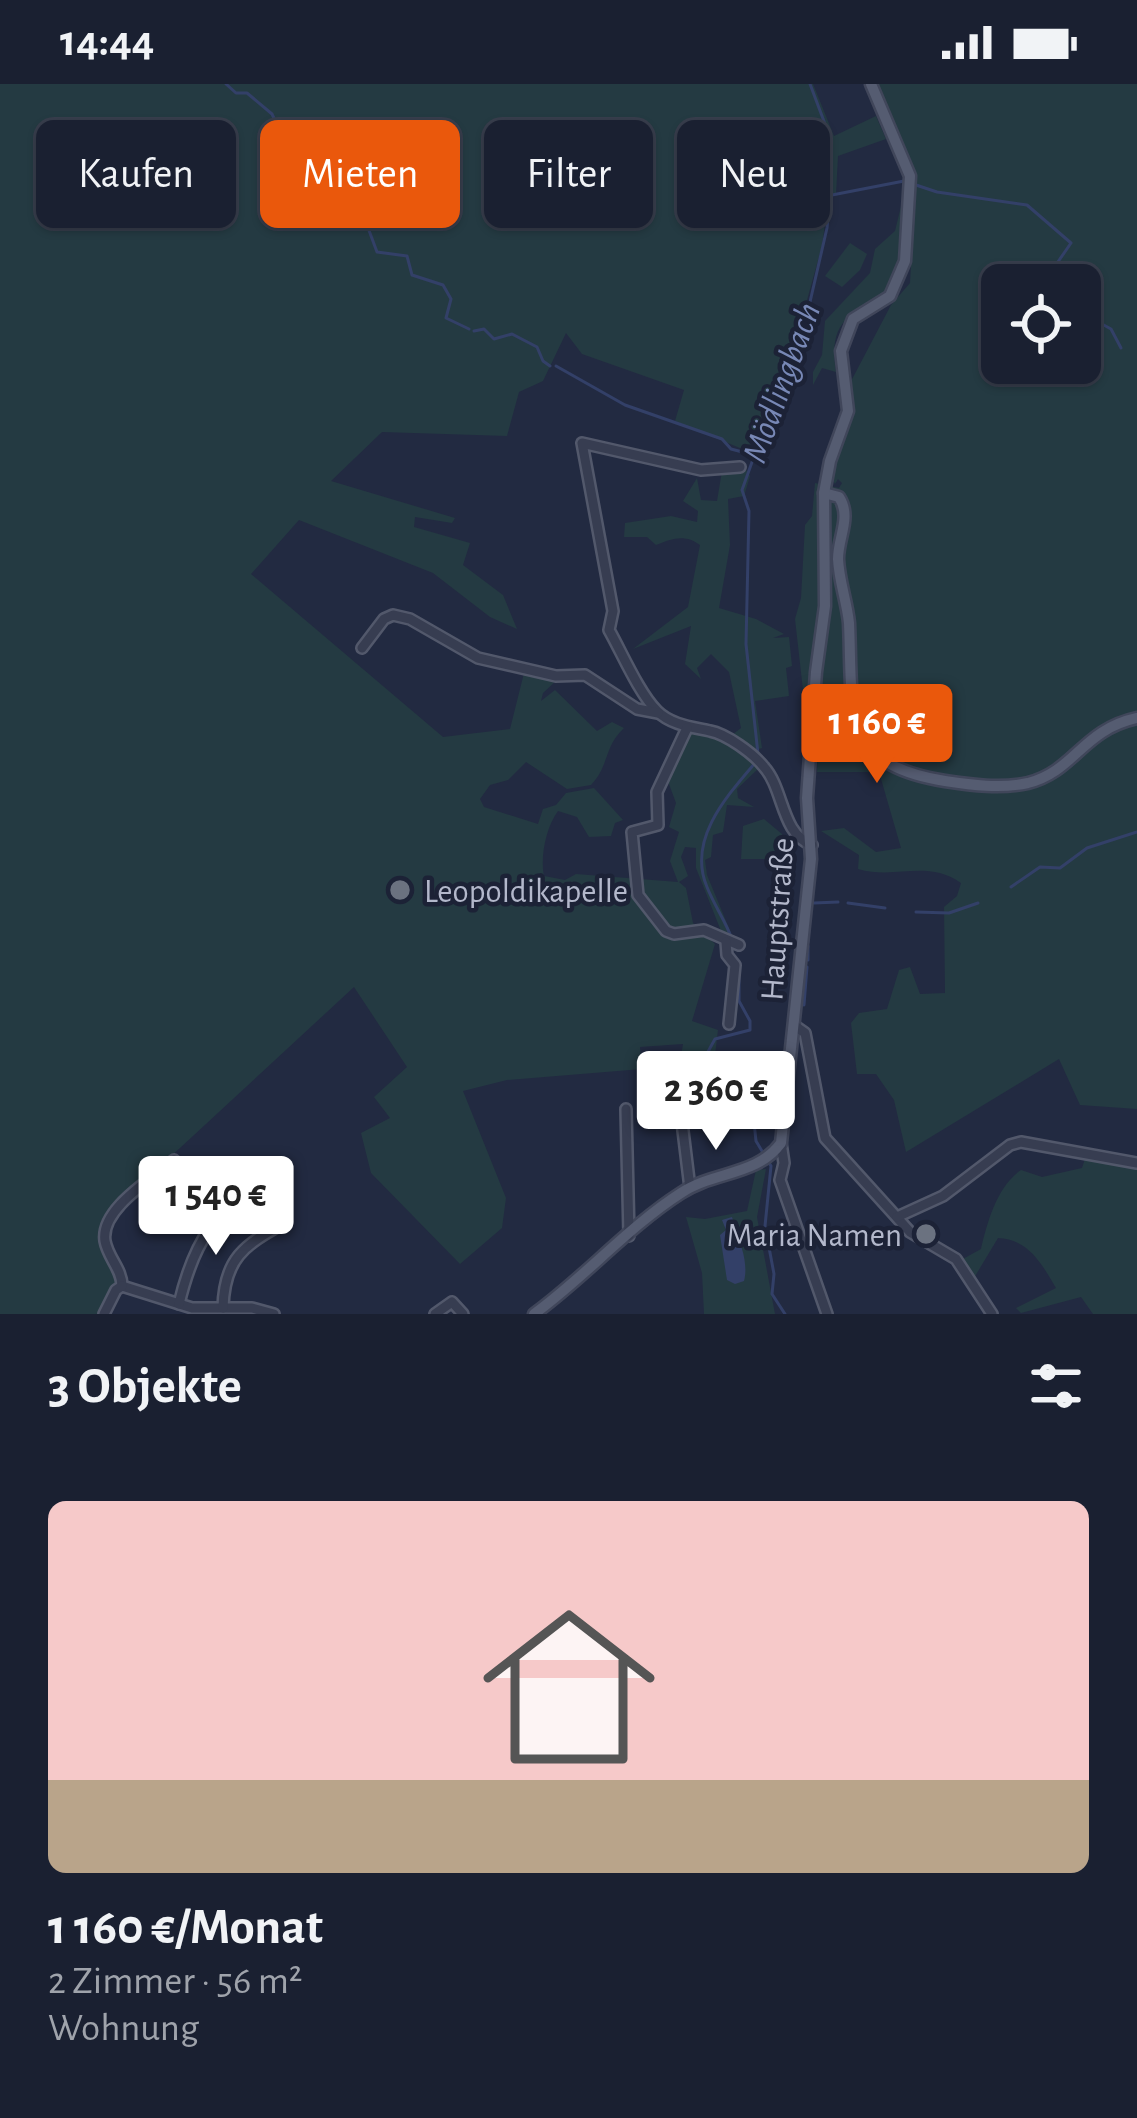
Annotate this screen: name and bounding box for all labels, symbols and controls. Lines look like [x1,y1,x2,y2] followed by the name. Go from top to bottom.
[60,19,154,64] text: 14:44
[36,120,236,228] chip: Kaufen
[260,120,460,228] chip: Mieten
[484,120,653,228] chip: Filter
[677,120,830,228] chip: Neu
[981,264,1101,384] map controls
[981,264,1101,384] button: locate
[736,298,827,467] water label: Mödlingbach
[766,684,988,786] pin: 1 160 €
[828,703,926,742] text: 1 160 €
[756,837,801,1002] street label: Hauptstraße
[424,876,628,909] place label: Leopoldikapelle
[387,877,413,903] marker: Leopoldikapelle
[605,1051,827,1153] pin: 2 360 €
[664,1070,768,1109] text: 2 360 €
[105,1156,327,1258] pin: 1 540 €
[166,1175,266,1214] text: 1 540 €
[727,1220,902,1253] place label: Maria Namen
[913,1221,939,1247] marker: Maria Namen
[1023,1353,1089,1419] icon: filters
[48,1361,242,1412] text: 3 Objekte
[461,1579,677,1795] icon: home
[48,1902,323,1953] text: 1 160 €/Monat
[48,1962,302,2001] text: 2 Zimmer · 56 m²
[48,2009,199,2048] text: Wohnung

